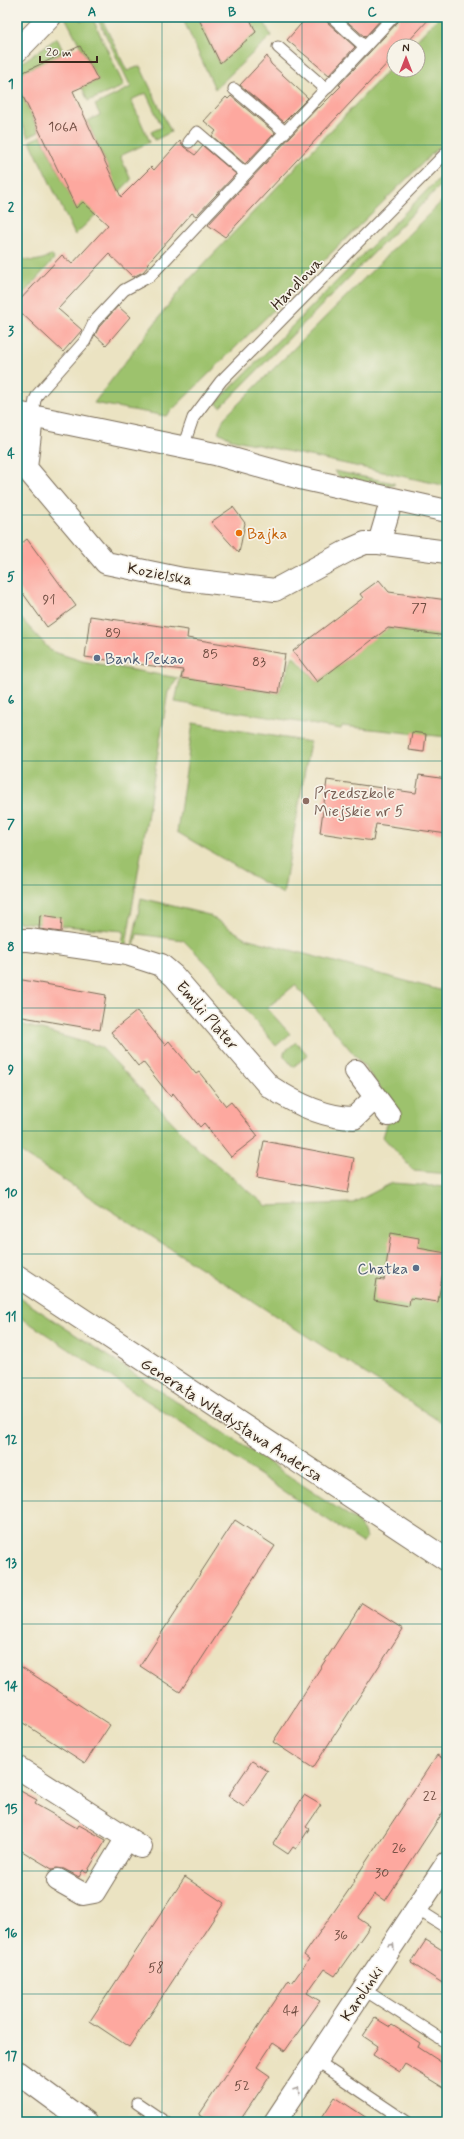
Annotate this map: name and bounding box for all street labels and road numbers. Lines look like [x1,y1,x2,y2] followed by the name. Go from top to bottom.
[266,253,328,315] street label: Handlowa
[126,558,194,591] street label: Kozielska
[171,977,243,1055] street label: Emilii Plater
[136,1353,326,1487] street label: Generała Władysława Andersa
[336,1962,389,2026] street label: Karolinki

